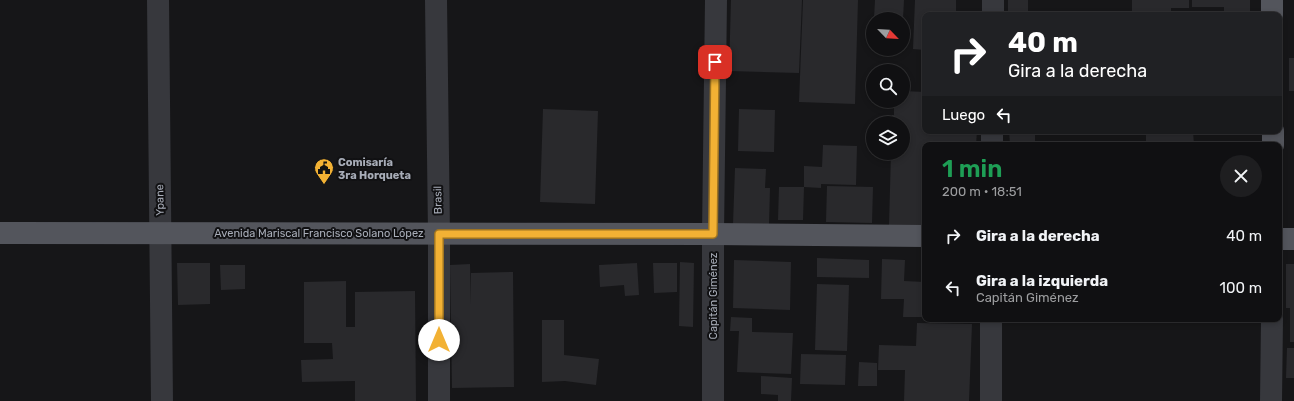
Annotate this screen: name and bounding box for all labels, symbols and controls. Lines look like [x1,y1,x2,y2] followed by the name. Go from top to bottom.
[866,12,910,56] north arrow
[866,12,910,160] map controls
[1008,26,1078,59] text: 40 m
[942,28,994,80] icon: right
[698,45,732,79] pin
[704,51,726,73] icon: arrive
[1008,60,1147,82] text: Gira a la derecha
[866,64,910,108] button: search
[993,104,1015,126] icon: left
[942,106,985,124] text: Luego
[866,116,910,160] button: layers
[942,155,1002,183] text: 1 min
[1220,155,1262,197] button: close
[338,156,411,182] place label: Comisaría 3ra Horqueta
[313,157,335,185] public building icon: Comisaría 3ra Horqueta
[153,184,167,216] street label: Ypane
[942,184,1022,199] text: 200 m · 18:51
[431,186,445,214] street label: Brasil
[942,225,964,247] icon: right
[214,227,424,240] street label: Avenida Mariscal Francisco Solano López
[976,227,1100,245] text: Gira a la derecha
[1226,227,1262,245] text: 40 m
[707,252,720,339] street label: Capitán Giménez
[976,272,1108,290] text: Gira a la izquierda
[942,277,964,299] icon: left
[1220,279,1262,297] text: 100 m
[976,290,1079,305] text: Capitán Giménez
[418,319,460,361] position arrow

